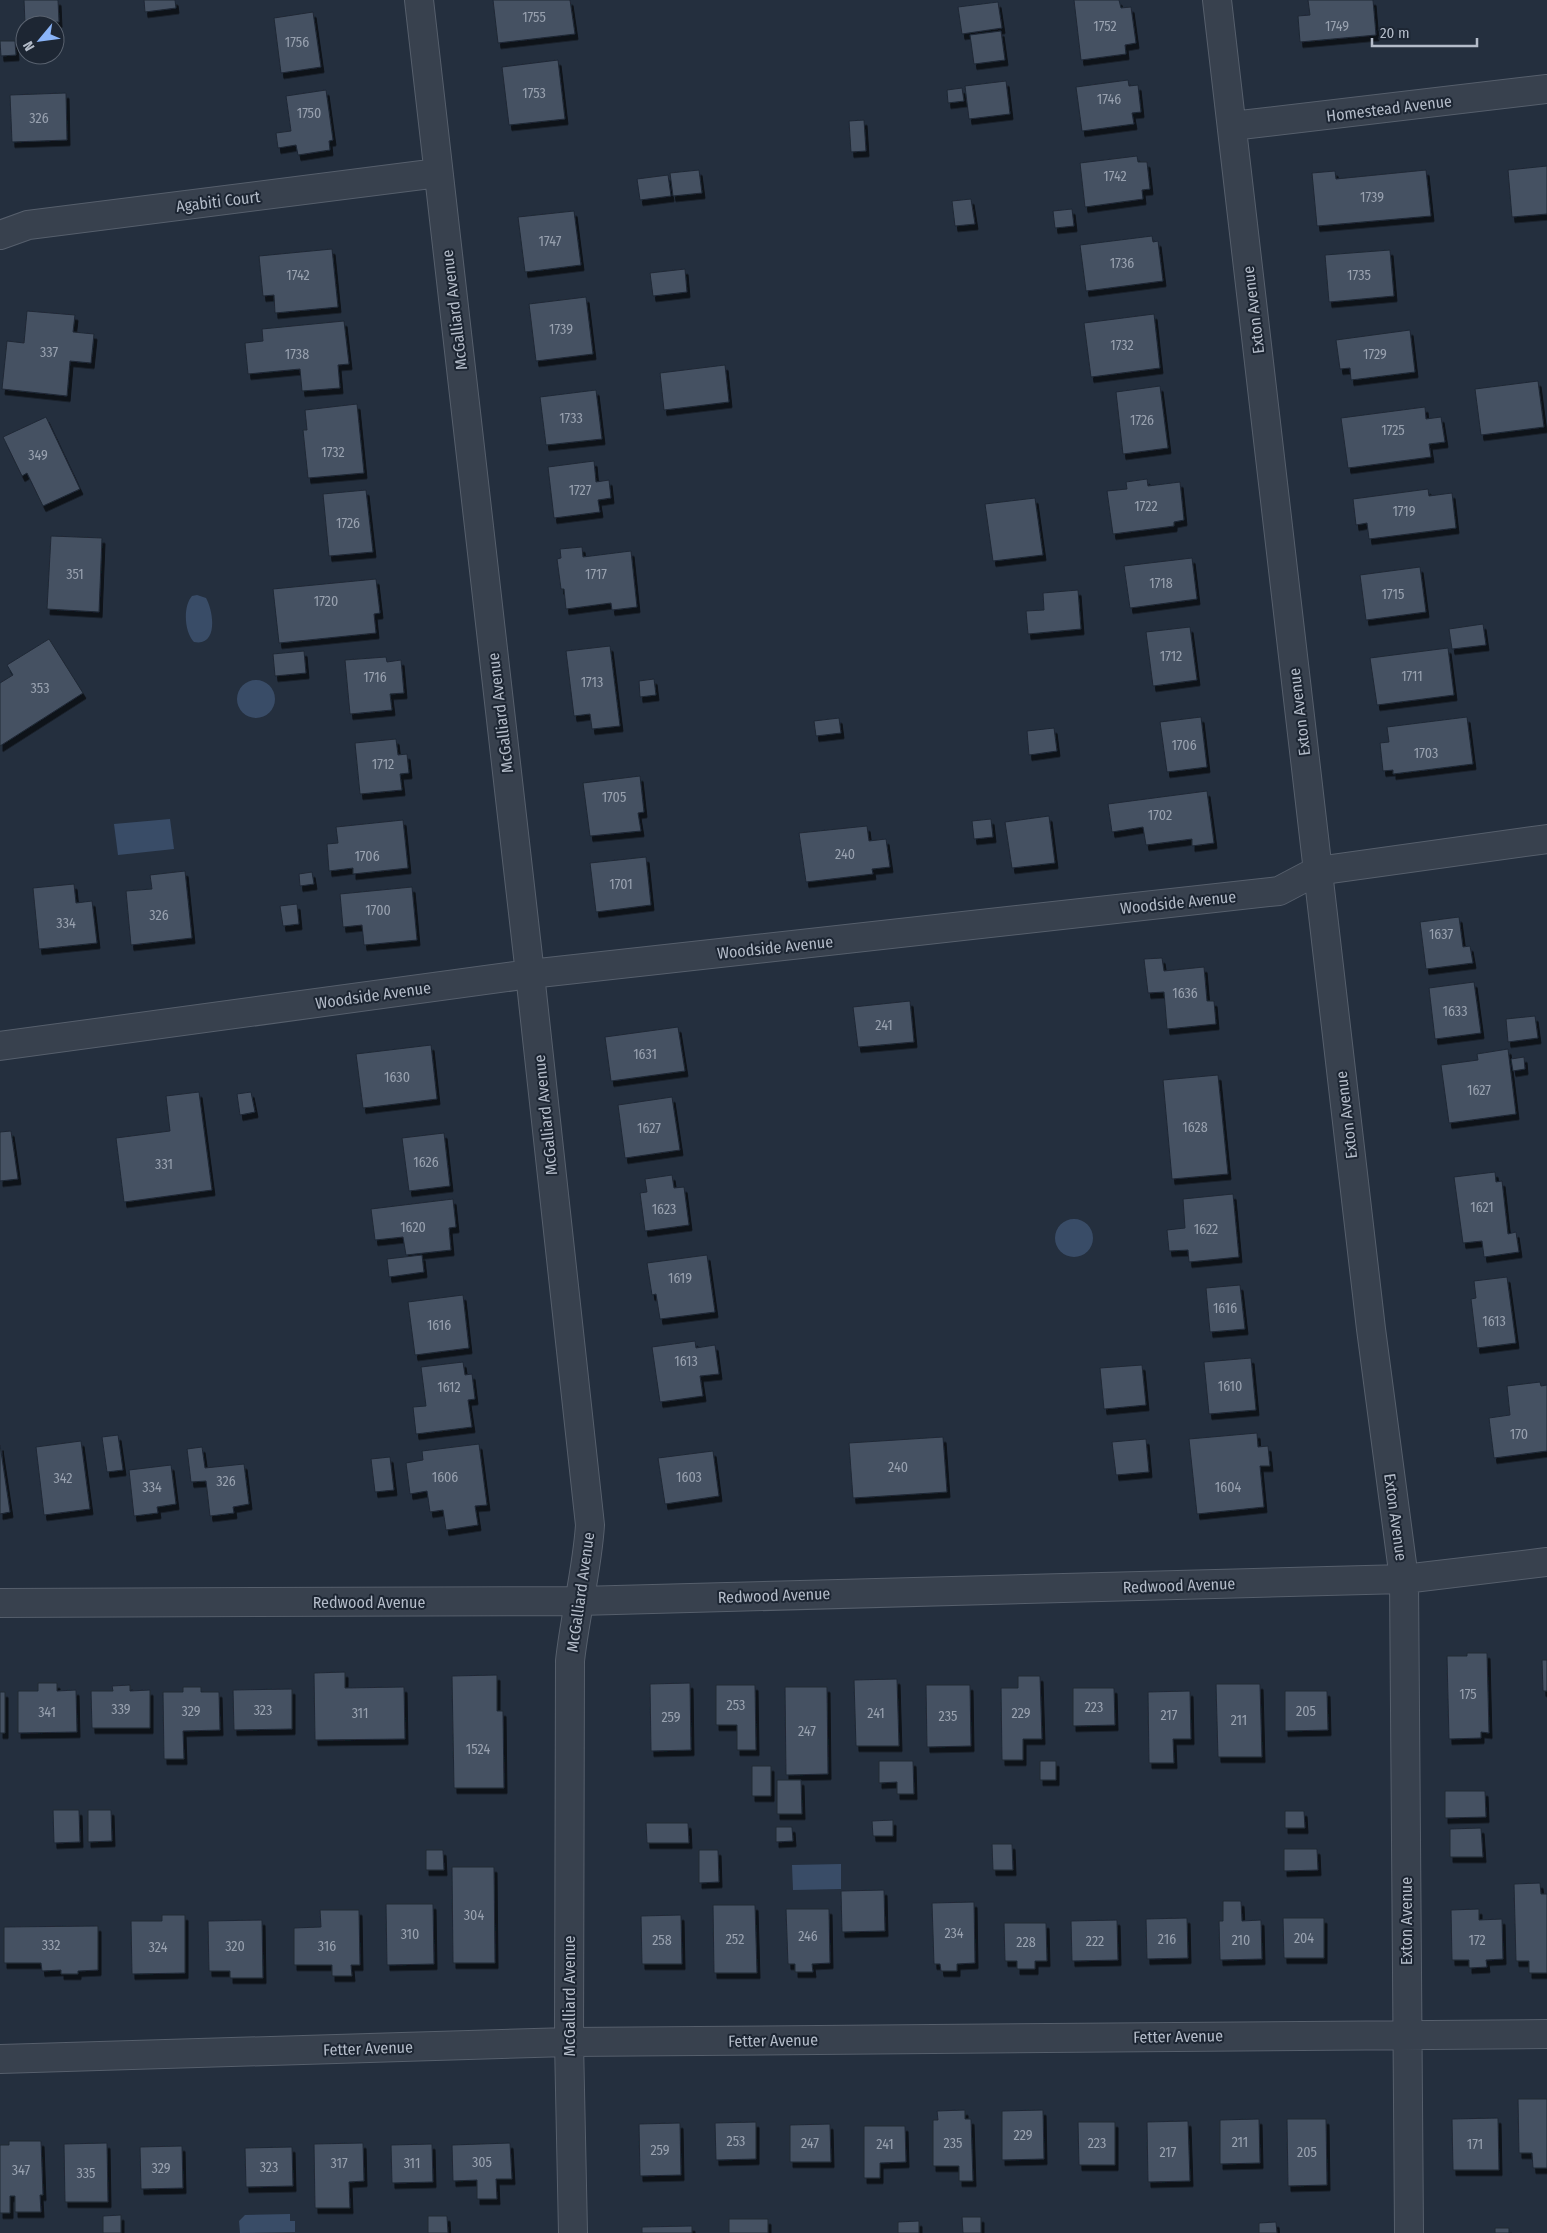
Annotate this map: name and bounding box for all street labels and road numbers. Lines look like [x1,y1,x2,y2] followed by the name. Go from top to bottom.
[1325,91,1453,126] street label: Homestead Avenue
[175,187,262,216] street label: Agabiti Court
[438,249,471,371] street label: McGalliard Avenue
[1239,265,1268,355] street label: Exton Avenue
[484,652,517,774] street label: McGalliard Avenue
[1285,667,1314,757] street label: Exton Avenue
[1119,887,1237,918] street label: Woodside Avenue
[716,932,834,963] street label: Woodside Avenue
[314,978,432,1013] street label: Woodside Avenue
[530,1054,561,1176] street label: McGalliard Avenue
[1332,1070,1361,1160] street label: Exton Avenue
[1380,1472,1411,1562] street label: Exton Avenue
[563,1531,598,1653] street label: McGalliard Avenue
[1122,1574,1236,1597] street label: Redwood Avenue
[717,1584,831,1607] street label: Redwood Avenue
[313,1593,425,1612] street label: Redwood Avenue
[1397,1877,1416,1965] street label: Exton Avenue
[560,1935,579,2056] street label: McGalliard Avenue
[1133,2026,1223,2047] street label: Fetter Avenue
[728,2030,818,2051] street label: Fetter Avenue
[323,2037,413,2060] street label: Fetter Avenue

